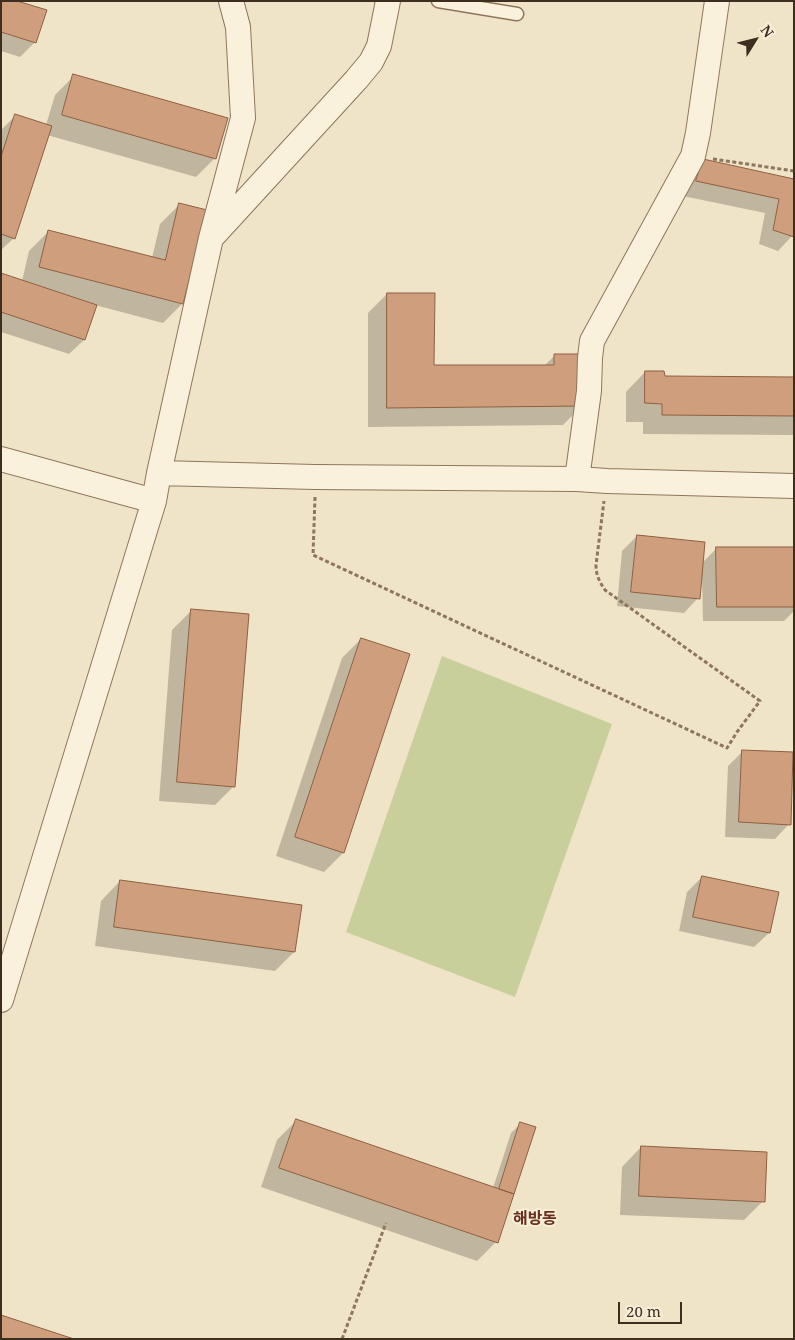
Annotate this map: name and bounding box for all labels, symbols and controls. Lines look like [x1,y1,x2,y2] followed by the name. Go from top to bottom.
[730,15,780,65] north arrow
[757,21,778,41] text: N
[513,1209,557,1229] district label: 해방동
[620,1292,684,1324] scale bar
[626,1301,661,1321] text: 20 m

